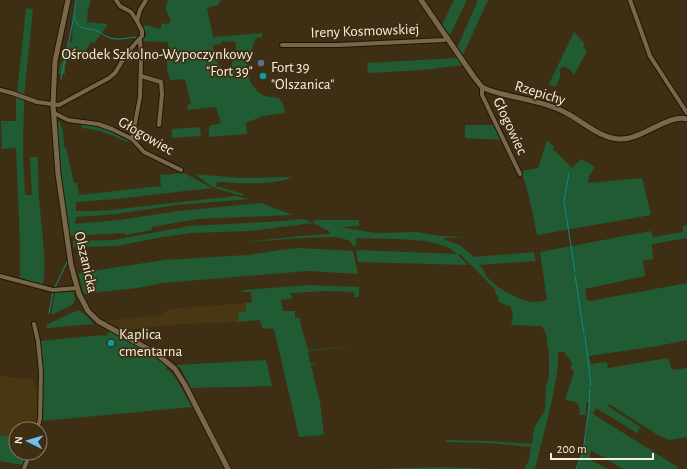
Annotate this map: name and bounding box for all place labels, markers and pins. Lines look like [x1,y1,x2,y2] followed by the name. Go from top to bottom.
[61,47,254,79] place label: Ośrodek Szkolno-Wypoczynkowy "Fort 39"
[256,58,266,68] marker: Ośrodek Szkolno-Wypoczynkowy "Fort 39"
[271,60,334,92] place label: Fort 39 "Olszanica"
[258,71,268,81] marker: Fort 39 "Olszanica"
[119,327,182,359] place label: Kaplica cmentarna
[106,338,116,348] marker: Kaplica cmentarna

